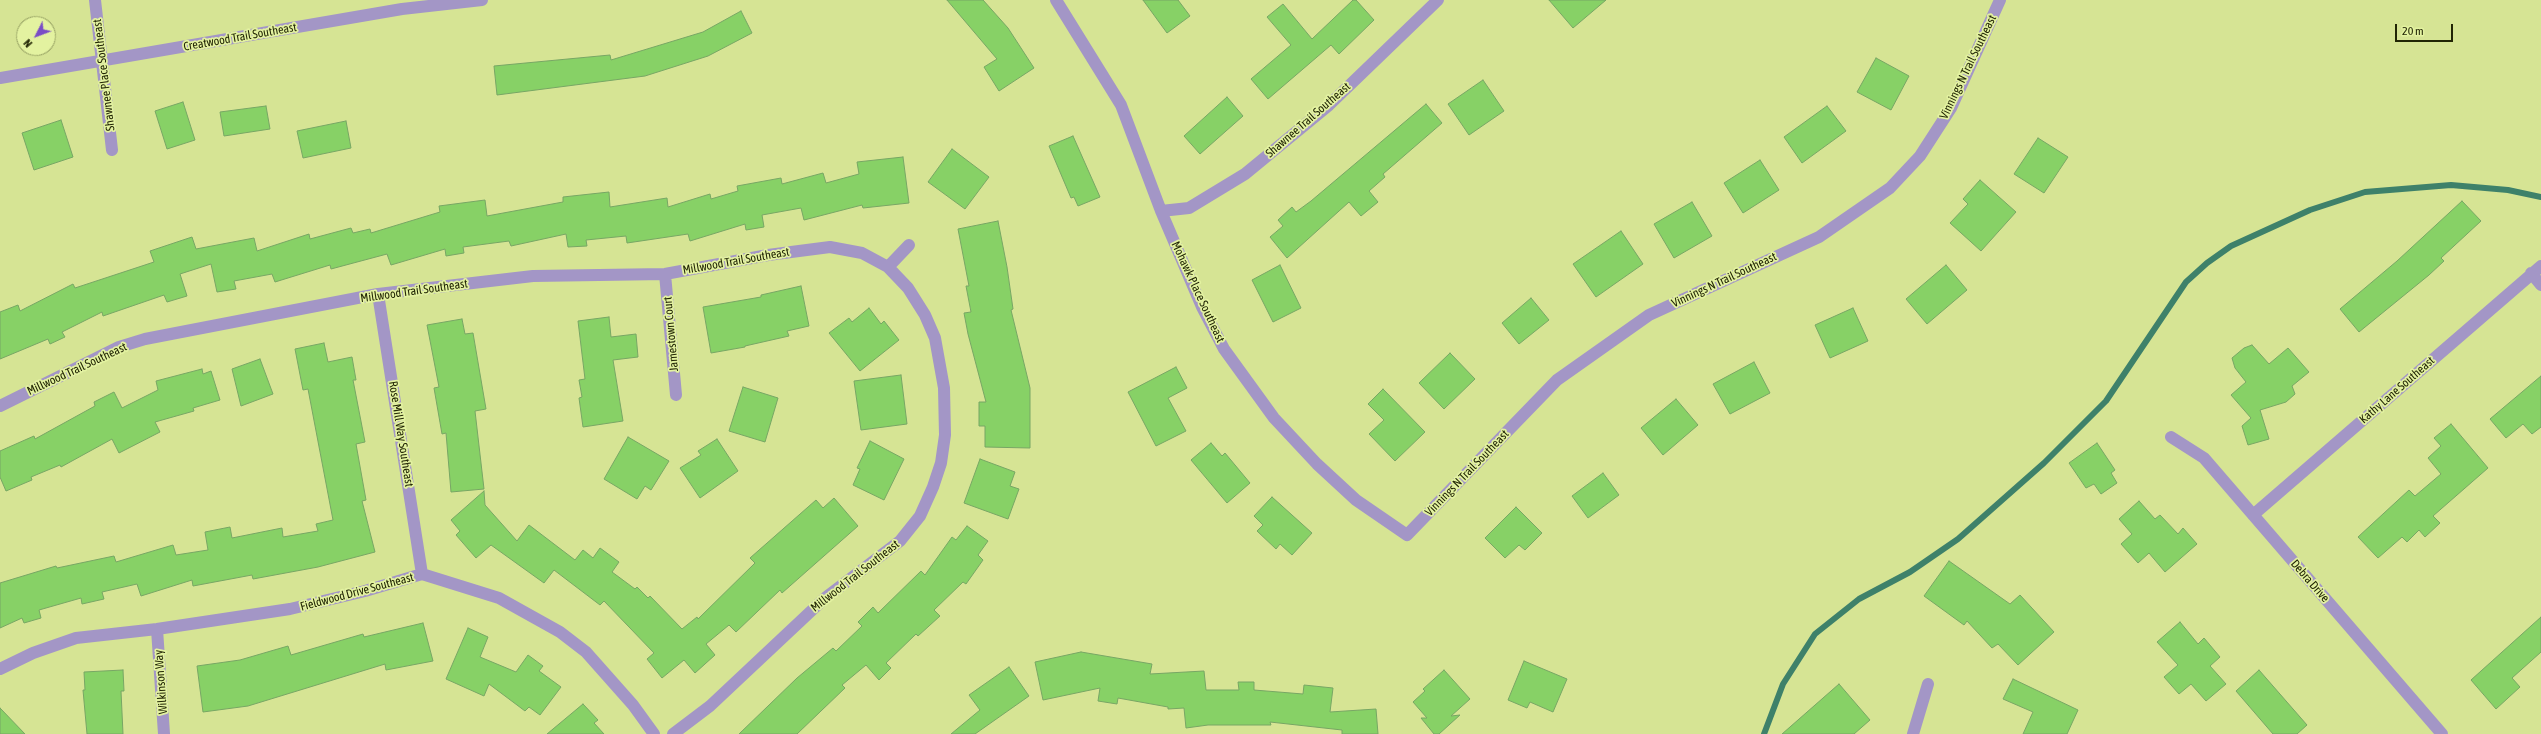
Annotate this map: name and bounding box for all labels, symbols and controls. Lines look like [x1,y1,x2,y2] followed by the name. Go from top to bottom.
[1937,13,1999,121] street label: Vinnings N Trail Southeast
[16,16,56,56] north arrow
[2397,16,2455,42] scale bar
[90,18,118,132] street label: Shawnee Place Southeast
[182,20,298,54] street label: Creatwood Trail Southeast
[2402,24,2424,38] text: 20 m
[21,37,34,50] text: N
[1263,79,1353,161] street label: Shawnee Trail Southeast
[1168,239,1228,345] street label: Mohawk Place Southeast
[681,245,791,277] street label: Millwood Trail Southeast
[1669,249,1779,311] street label: Vinnings N Trail Southeast
[359,276,469,306] street label: Millwood Trail Southeast
[661,296,681,372] street label: Jamestown Court
[25,340,129,398] street label: Millwood Trail Southeast
[2357,354,2437,426] street label: Kathy Lane Southeast
[386,380,416,488] street label: Rose Mill Way Southeast
[1422,427,1512,519] street label: Vinnings N Trail Southeast
[808,537,902,615] street label: Millwood Trail Southeast
[2288,557,2332,605] street label: Debra Drive
[299,570,415,614] street label: Fieldwood Drive Southeast
[152,649,170,715] street label: Wilkinson Way

